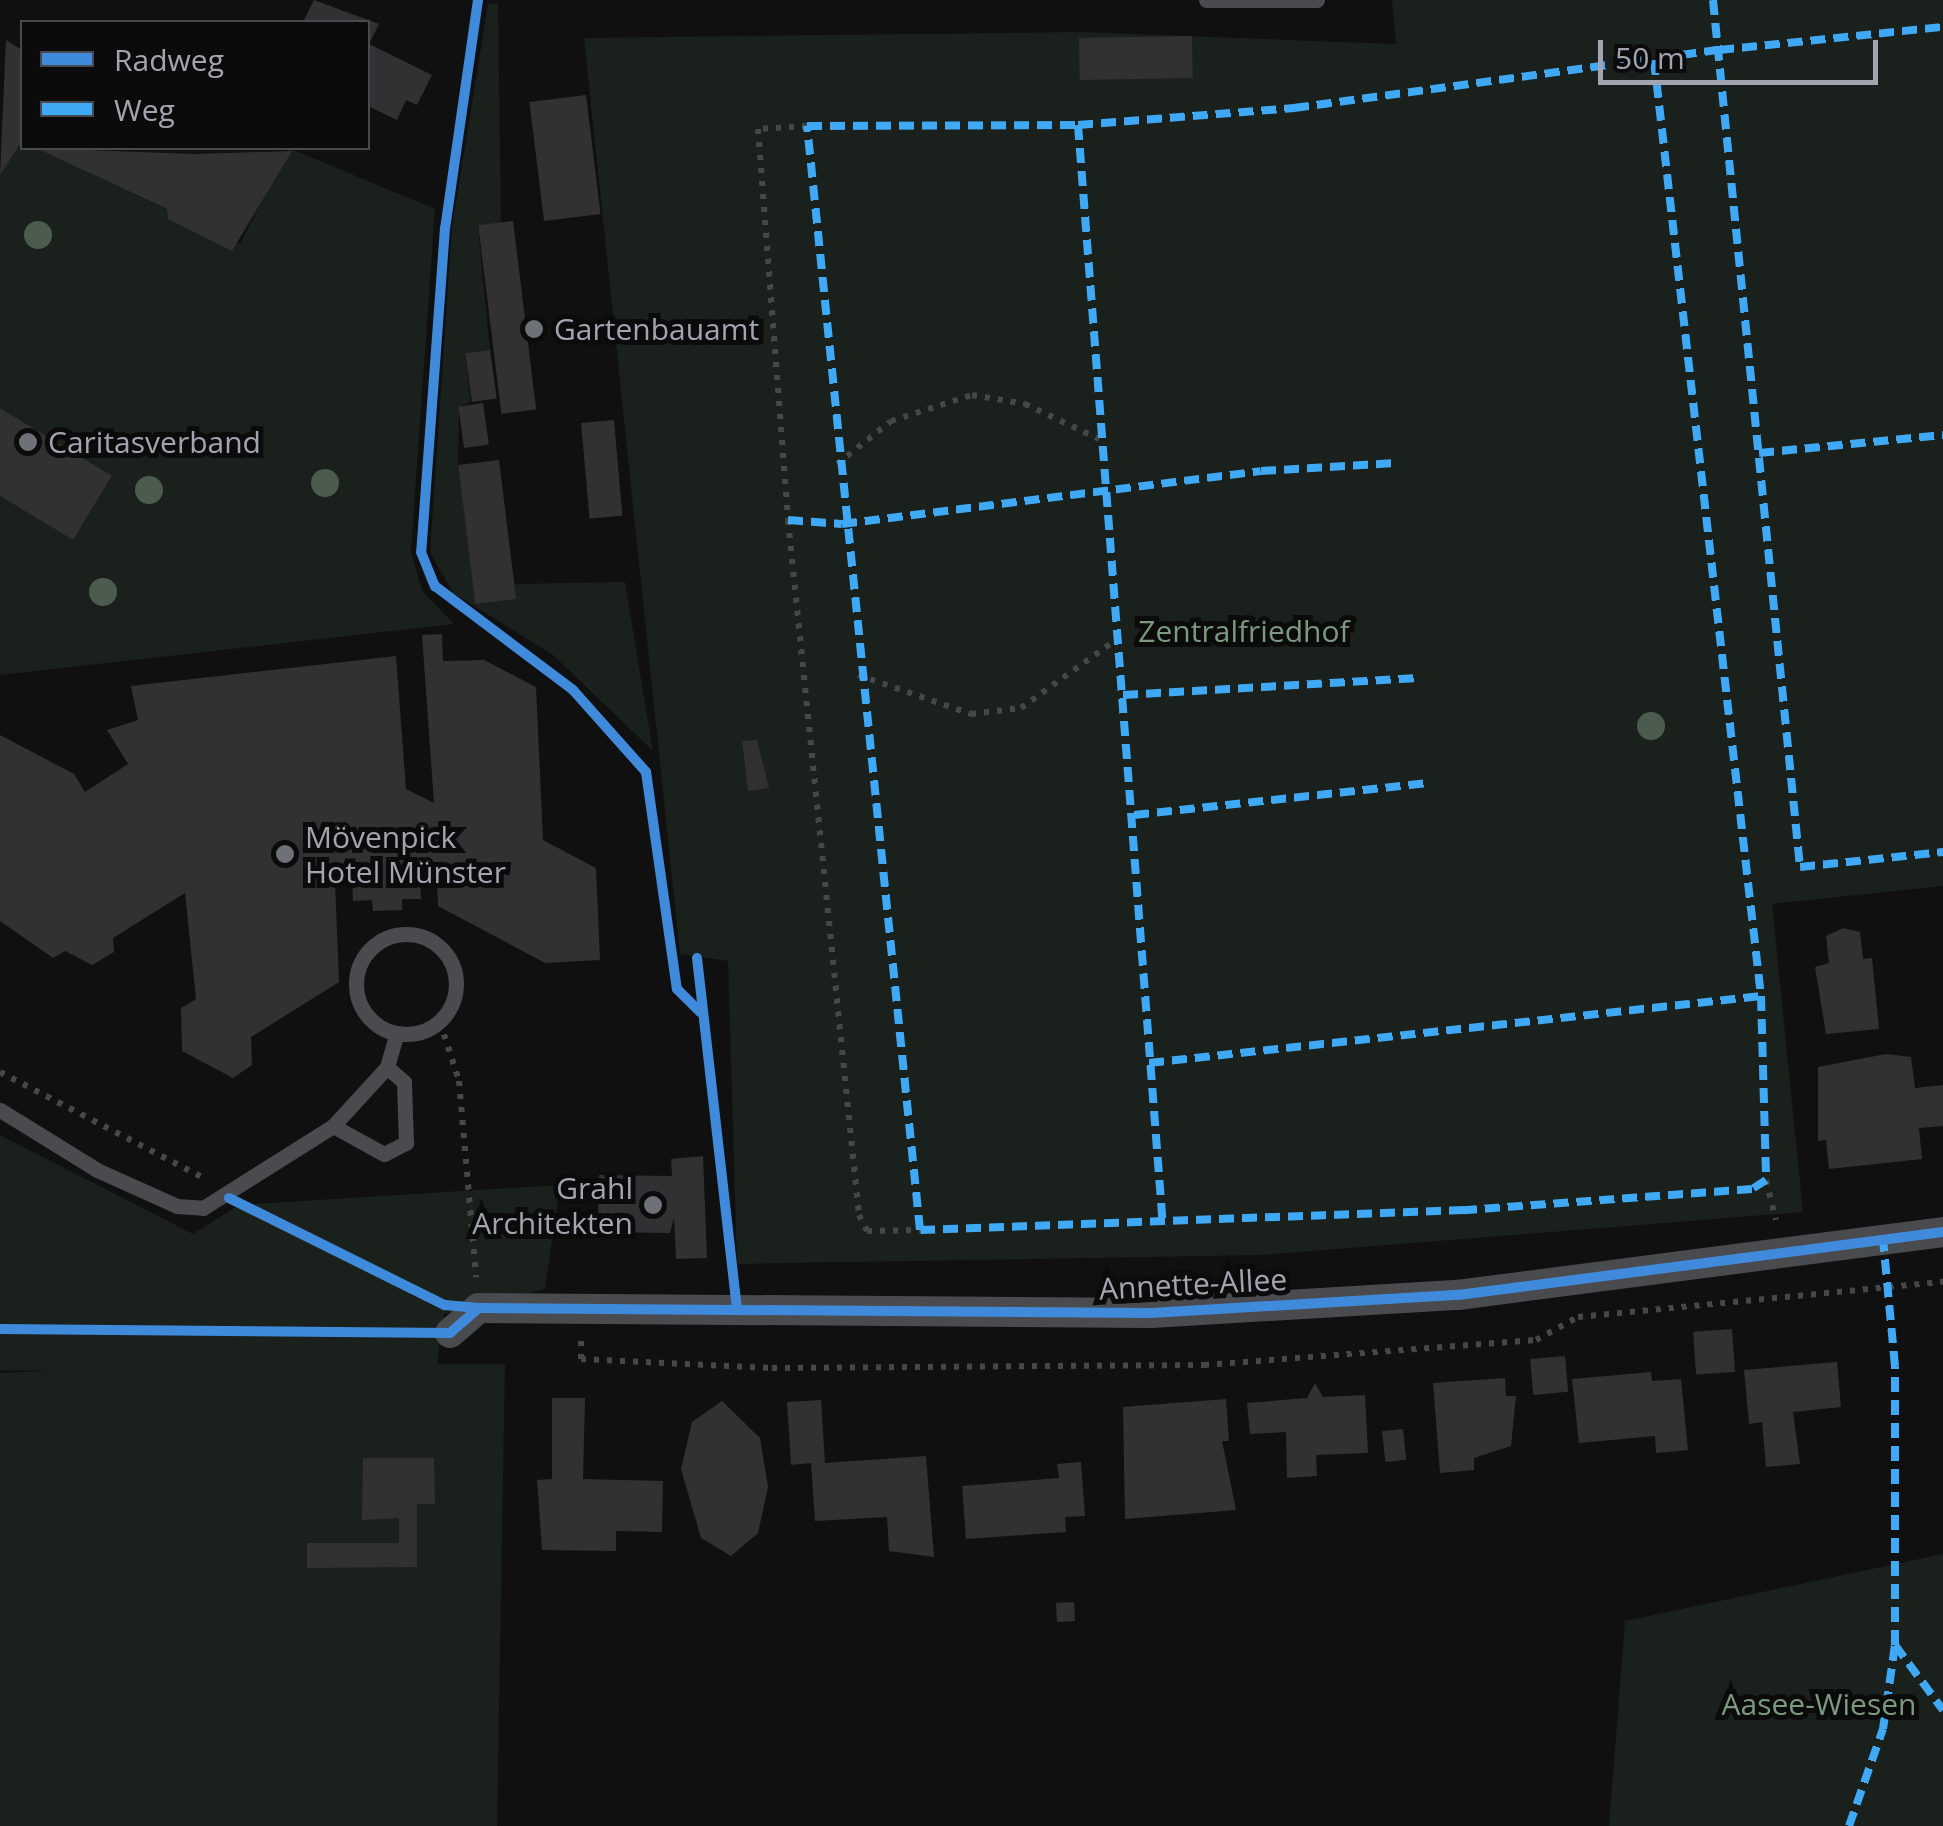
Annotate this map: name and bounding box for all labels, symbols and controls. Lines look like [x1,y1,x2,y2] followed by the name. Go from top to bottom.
[20,20,370,150] legend
[1603,20,1883,82] scale bar
[1615,37,1685,78] text: 50 m
[114,39,224,80] text: Radweg
[114,89,175,130] text: Weg
[554,311,759,347] place label: Gartenbauamt
[523,318,545,340] marker: Gartenbauamt
[48,424,261,460] place label: Caritasverband
[17,431,39,453] marker: Caritasverband
[1138,613,1350,649] park label: Zentralfriedhof
[305,819,506,890] place label: Mövenpick Hotel Münster
[274,843,296,865] marker: Mövenpick Hotel Münster
[472,1170,633,1240] place label: Grahl Architekten
[642,1194,664,1216] marker: Grahl Architekten
[1098,1261,1288,1307] street label: Annette-Allee
[1722,1686,1916,1722] park label: Aasee-Wiesen

